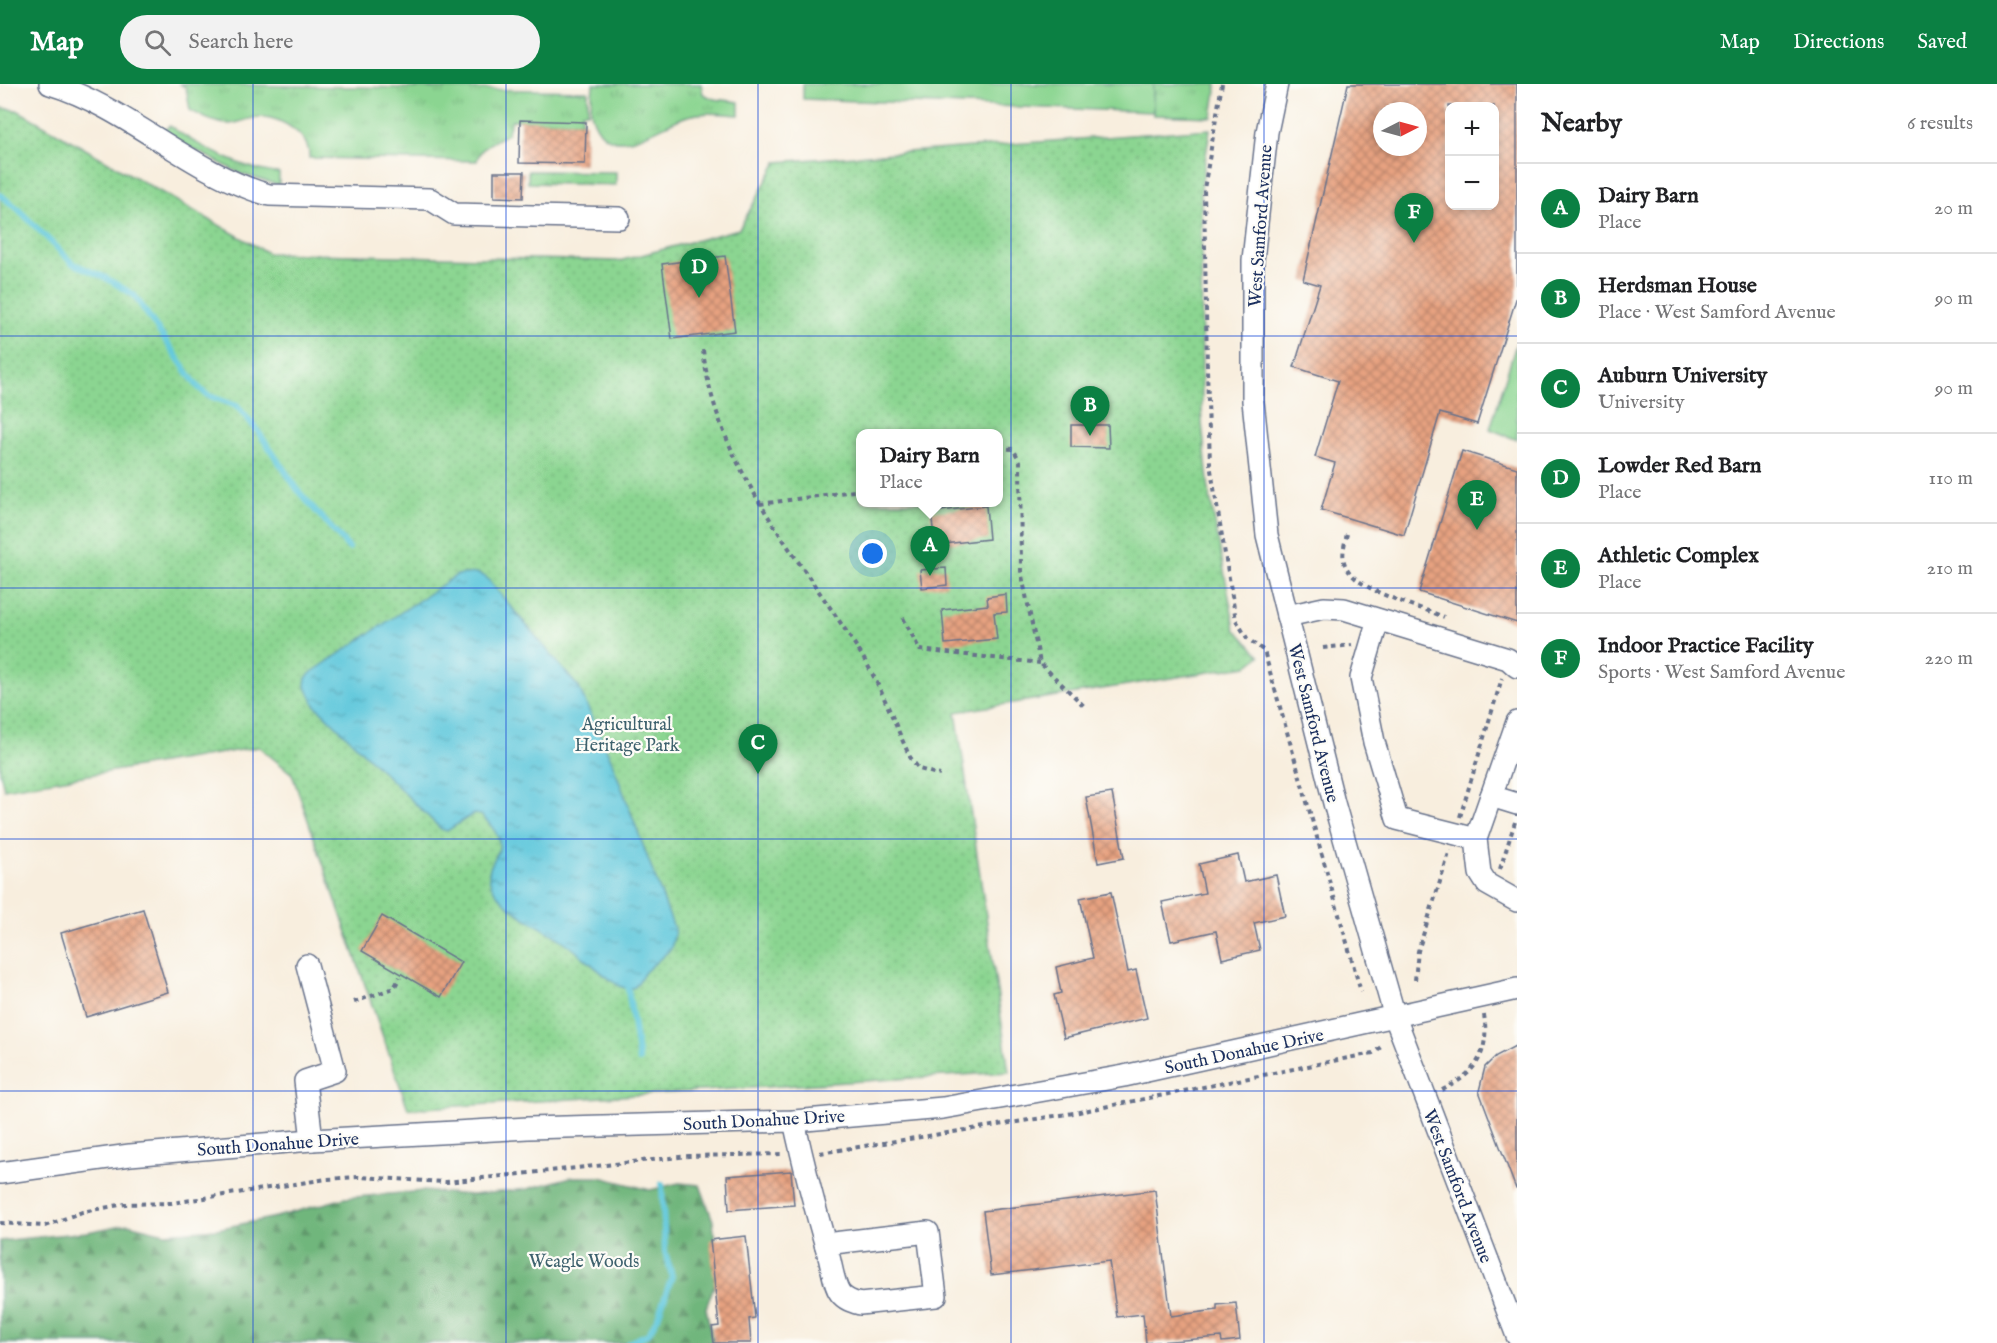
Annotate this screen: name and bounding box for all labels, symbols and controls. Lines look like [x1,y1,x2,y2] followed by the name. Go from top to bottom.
[120,15,540,69] search box
[30,25,84,60] text: Map
[141,26,174,59] icon: search
[189,28,293,56] text: Search here
[1720,29,1760,56] text: Map
[1793,29,1884,56] text: Directions
[1917,29,1967,56] text: Saved
[1373,102,1427,156] north arrow
[1445,102,1499,210] map controls
[1445,102,1499,156] button: +
[1541,107,1622,140] text: Nearby
[1907,111,1973,136] text: 6 results
[1244,144,1279,308] street label: West Samford Avenue
[1445,156,1499,210] button: −
[1598,182,1699,210] text: Dairy Barn
[1394,194,1434,243] pin: F
[1554,196,1567,221] text: A
[1934,196,1973,221] text: 20 m
[1598,210,1641,235] text: Place
[680,248,718,298] pin: D
[1598,272,1757,300] text: Herdsman House
[1554,286,1567,311] text: B
[1935,286,1973,311] text: 90 m
[1598,300,1836,325] text: Place · West Samford Avenue
[1598,362,1767,390] text: Auburn University
[1553,376,1568,401] text: C
[1935,376,1973,401] text: 90 m
[1070,386,1110,436] pin: B
[1598,390,1685,415] text: University
[856,429,1003,507] popup
[879,442,980,470] text: Dairy Barn
[1598,452,1762,480] text: Lowder Red Barn
[1552,466,1569,491] text: D
[1929,466,1973,491] text: 110 m
[879,470,923,495] text: Place
[1458,480,1496,530] pin: E
[1598,480,1641,505] text: Place
[910,526,950,576] pin: A
[858,539,887,568] your location
[1598,542,1759,570] text: Athletic Complex
[1554,556,1567,581] text: E
[1927,556,1973,581] text: 210 m
[1598,570,1641,595] text: Place
[1598,632,1814,660] text: Indoor Practice Facility
[1282,641,1343,805] street label: West Samford Avenue
[1554,646,1567,671] text: F
[1925,646,1973,671] text: 220 m
[1598,660,1845,685] text: Sports · West Samford Avenue
[574,714,680,758] park label: Agricultural Heritage Park
[738,724,777,774] pin: C
[1163,1024,1326,1081] street label: South Donahue Drive
[682,1106,846,1137] street label: South Donahue Drive
[1417,1106,1497,1267] street label: West Samford Avenue
[196,1128,360,1163] street label: South Donahue Drive
[529,1251,639,1274] park label: Weagle Woods

